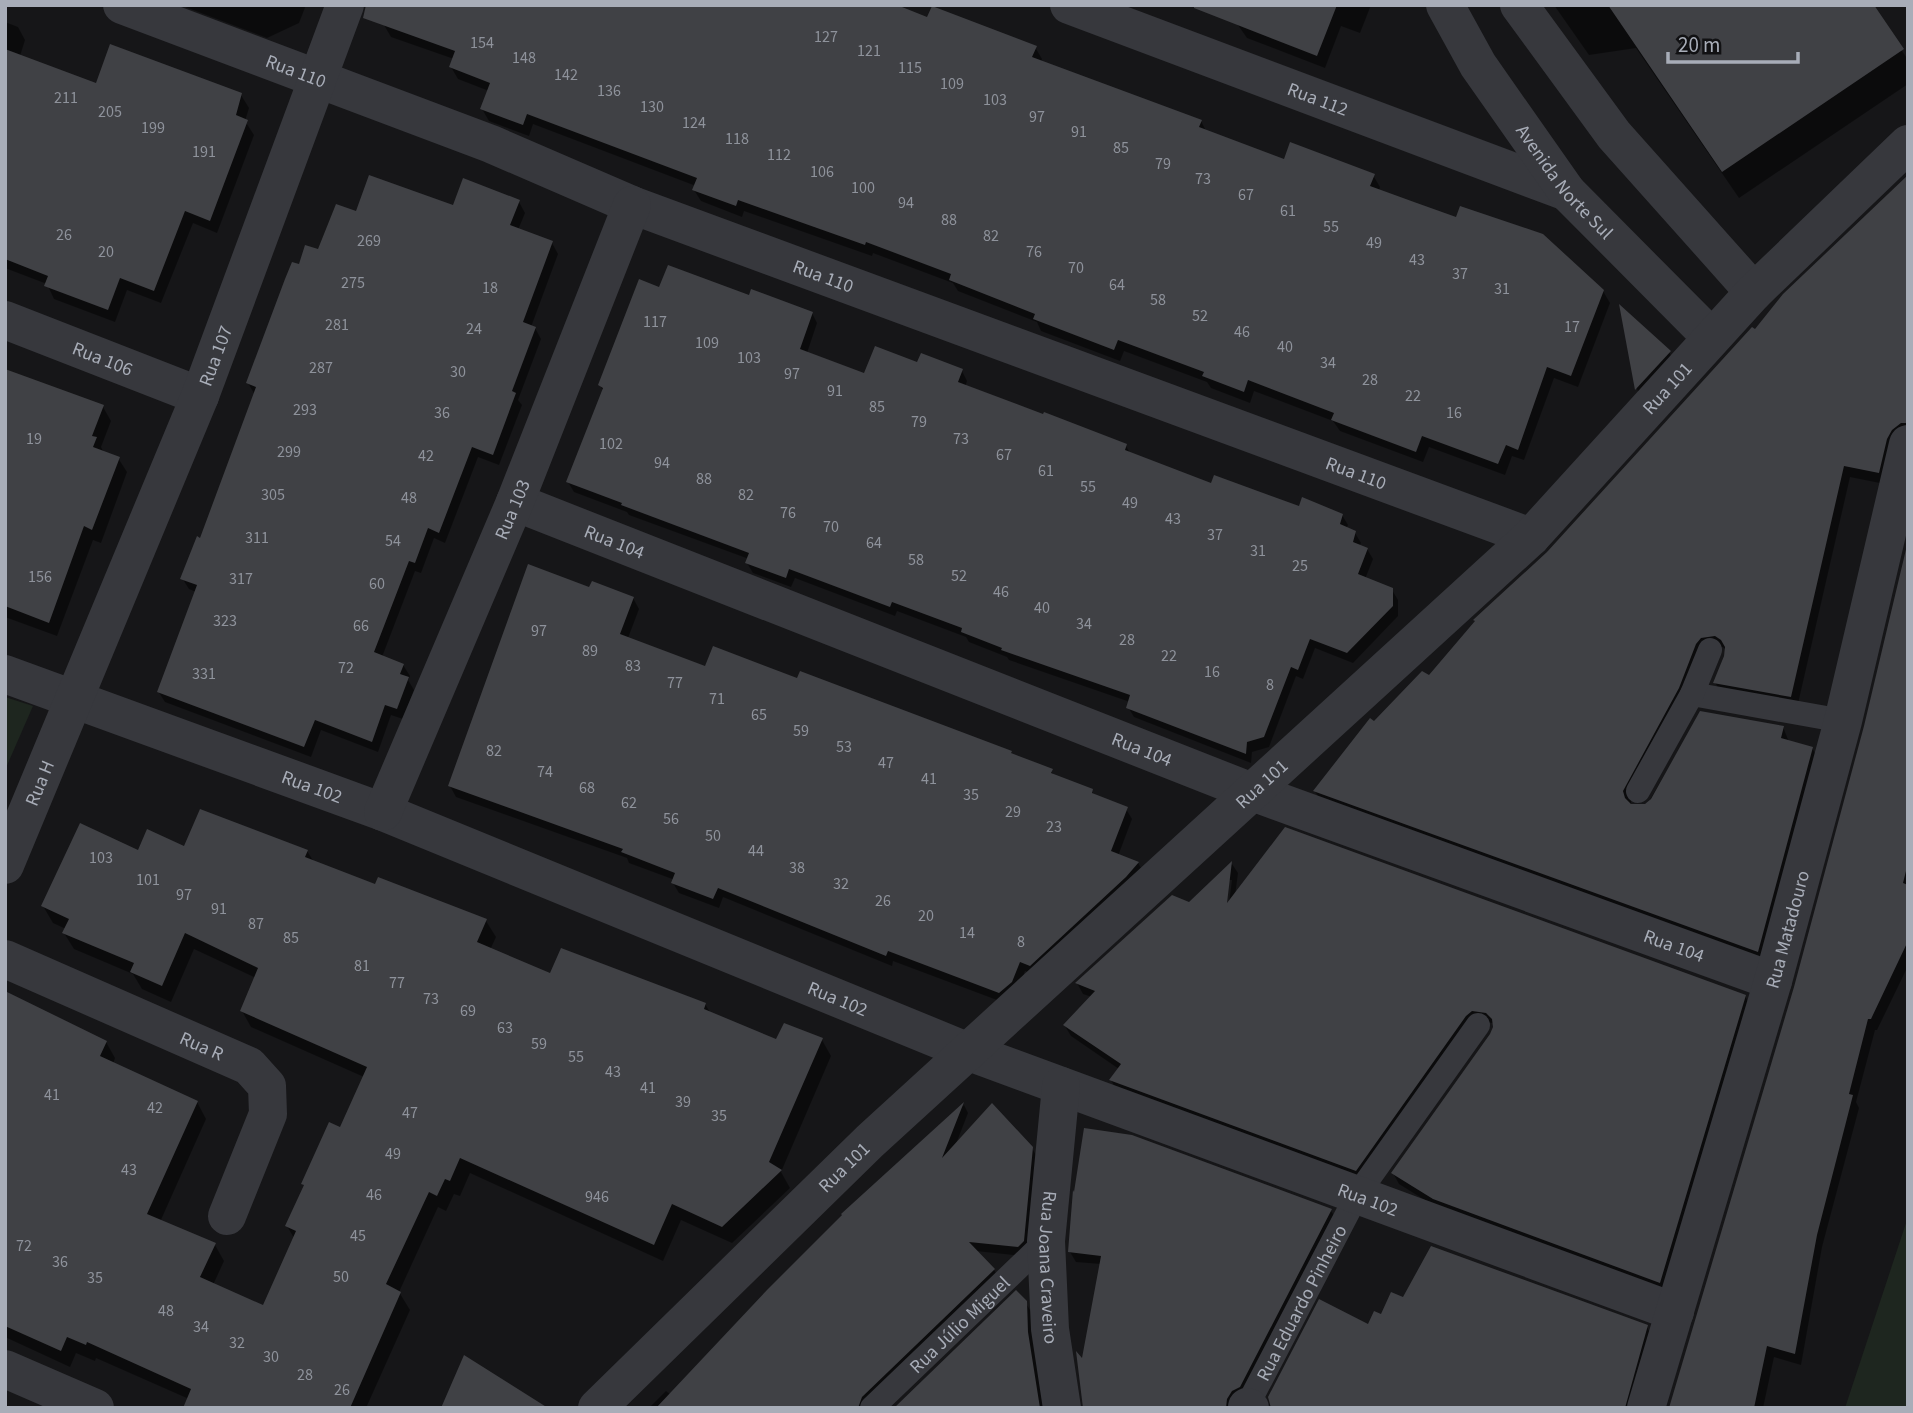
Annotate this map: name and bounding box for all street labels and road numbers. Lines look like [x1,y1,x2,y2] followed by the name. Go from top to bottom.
[261,48,330,96] street label: Rua 110
[1283,76,1352,124] street label: Rua 112
[1509,119,1619,246] street label: Avenida Norte Sul
[789,254,857,301] street label: Rua 110
[193,322,240,390] street label: Rua 107
[68,336,136,384] street label: Rua 106
[1637,356,1699,421] street label: Rua 101
[1322,450,1390,497] street label: Rua 110
[489,476,538,544] street label: Rua 103
[580,518,648,567] street label: Rua 104
[1107,726,1176,774] street label: Rua 104
[1230,753,1295,816] street label: Rua 101
[19,757,62,810] street label: Rua H
[277,764,346,811] street label: Rua 102
[1759,868,1817,992] street label: Rua Matadouro
[1639,923,1708,970] street label: Rua 104
[803,975,872,1024] street label: Rua 102
[175,1025,228,1068] street label: Rua R
[813,1136,877,1199] street label: Rua 101
[1333,1177,1402,1224] street label: Rua 102
[1031,1189,1064,1346] street label: Rua Joana Craveiro
[1250,1220,1354,1386] street label: Rua Eduardo Pinheiro
[904,1270,1017,1380] street label: Rua Júlio Miguel

